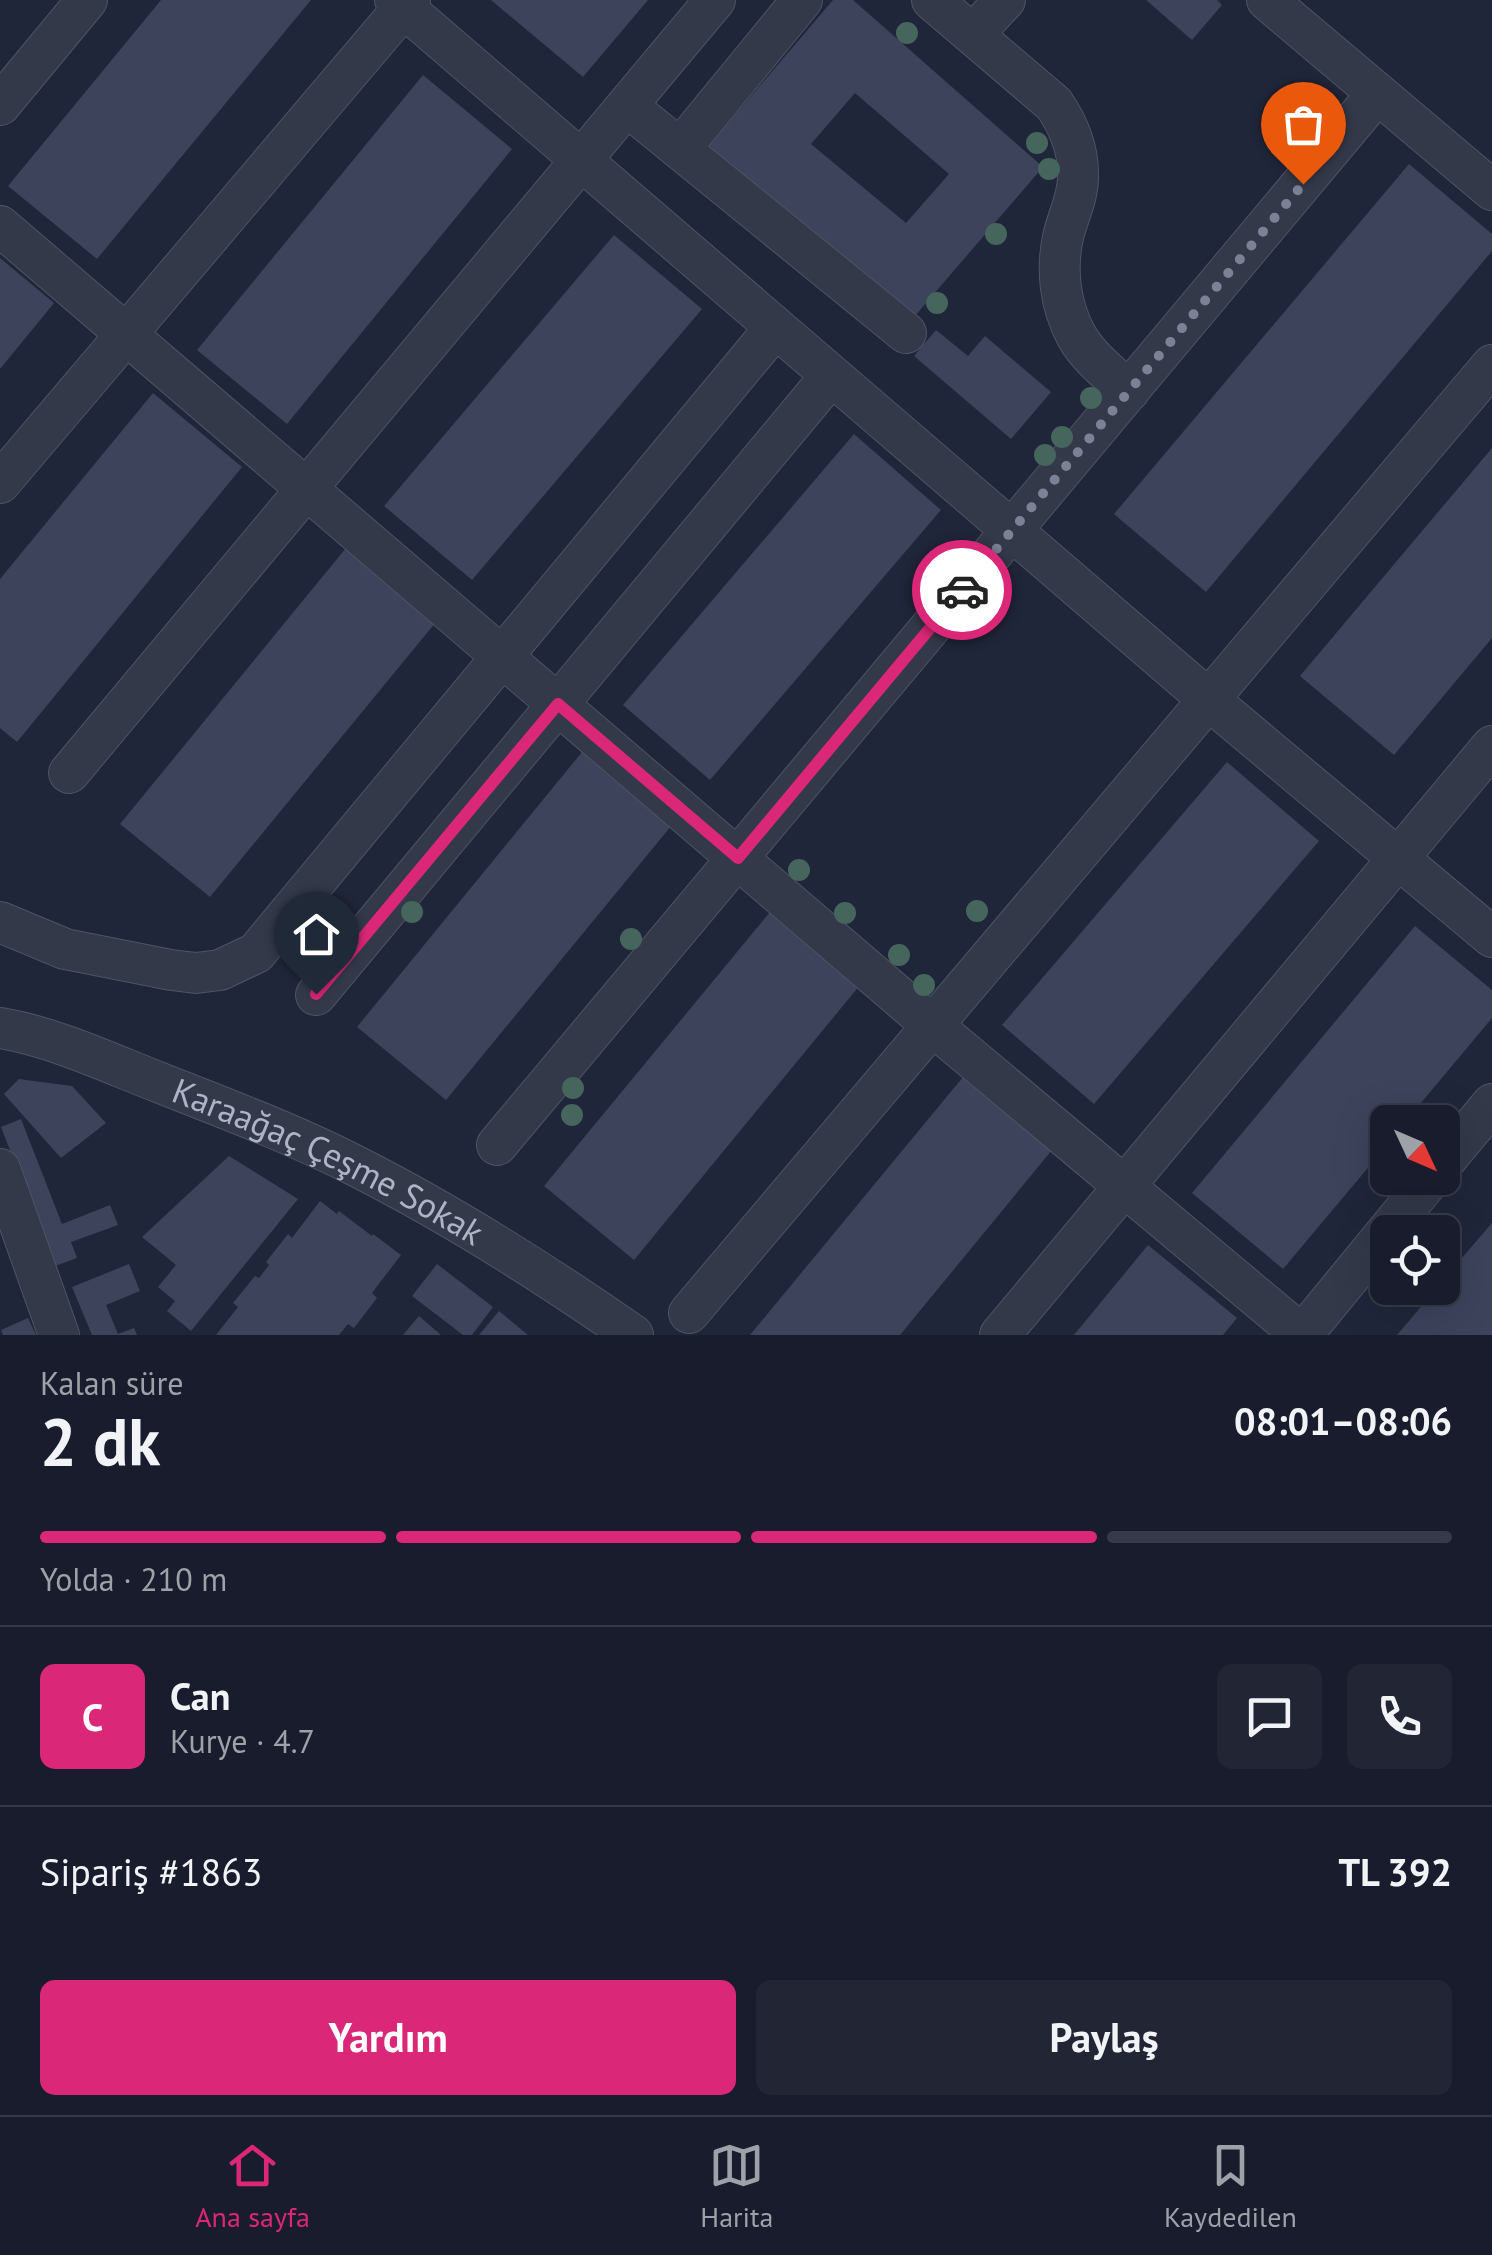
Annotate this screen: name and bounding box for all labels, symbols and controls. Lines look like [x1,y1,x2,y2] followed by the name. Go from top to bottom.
[1261,82,1346,185] pin
[1276,97,1331,152] icon: bag
[912,540,1012,640] courier
[935,563,990,618] icon: car
[274,892,359,995] pin
[289,907,344,962] icon: home
[166,1067,493,1255] street label: Karaağaç Çeşme Sokak
[1370,1105,1460,1195] north arrow
[1370,1105,1460,1305] map controls
[1370,1215,1460,1305] button: locate
[40,1362,184,1404] text: Kalan süre
[1234,1396,1452,1445] text: 08:01–08:06
[40,1399,160,1483] text: 2 dk
[40,1558,227,1600] text: Yolda · 210 m
[1217,1664,1322,1769] button: chat
[1347,1664,1452,1769] button: phone
[170,1671,230,1720] text: Can
[82,1692,103,1741] text: C
[170,1720,315,1762] text: Kurye · 4.7
[40,1847,263,1896] text: Sipariş #1863
[1339,1847,1452,1896] text: TL 392
[40,1980,736,2095] button: Yardım
[756,1980,1452,2095] button: Paylaş
[195,2138,310,2235] tab: Ana sayfa
[700,2138,773,2235] tab: Harita
[1164,2138,1297,2235] tab: Kaydedilen

